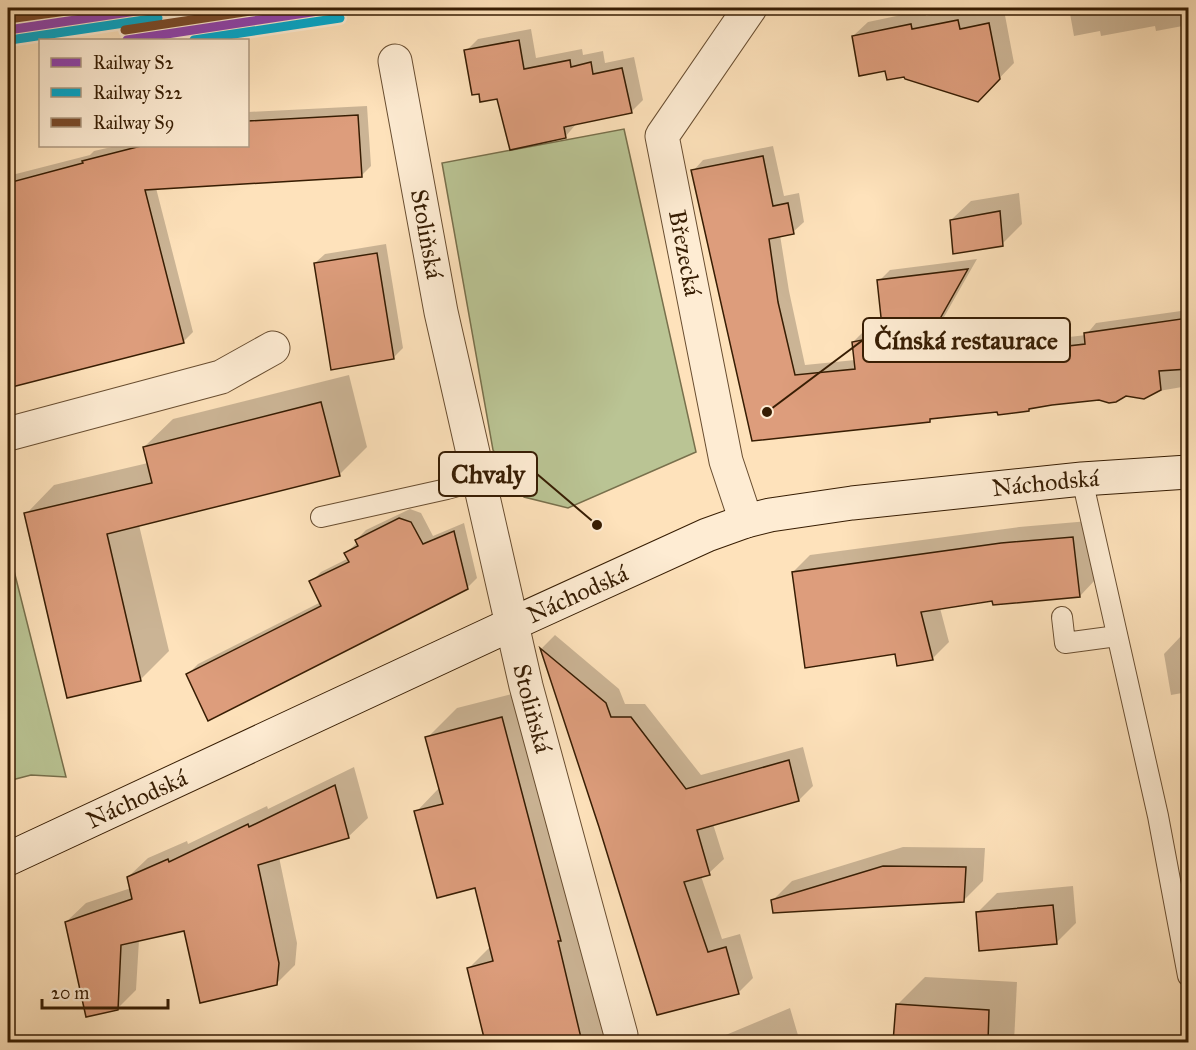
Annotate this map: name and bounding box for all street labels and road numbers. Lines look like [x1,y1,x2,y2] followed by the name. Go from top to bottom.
[404,187,450,282] street label: Stoliňská
[662,207,708,299] street label: Březecká
[990,463,1101,503] street label: Náchodská
[522,558,633,630] street label: Náchodská
[506,661,559,757] street label: Stoliňská
[82,762,193,835] street label: Náchodská

